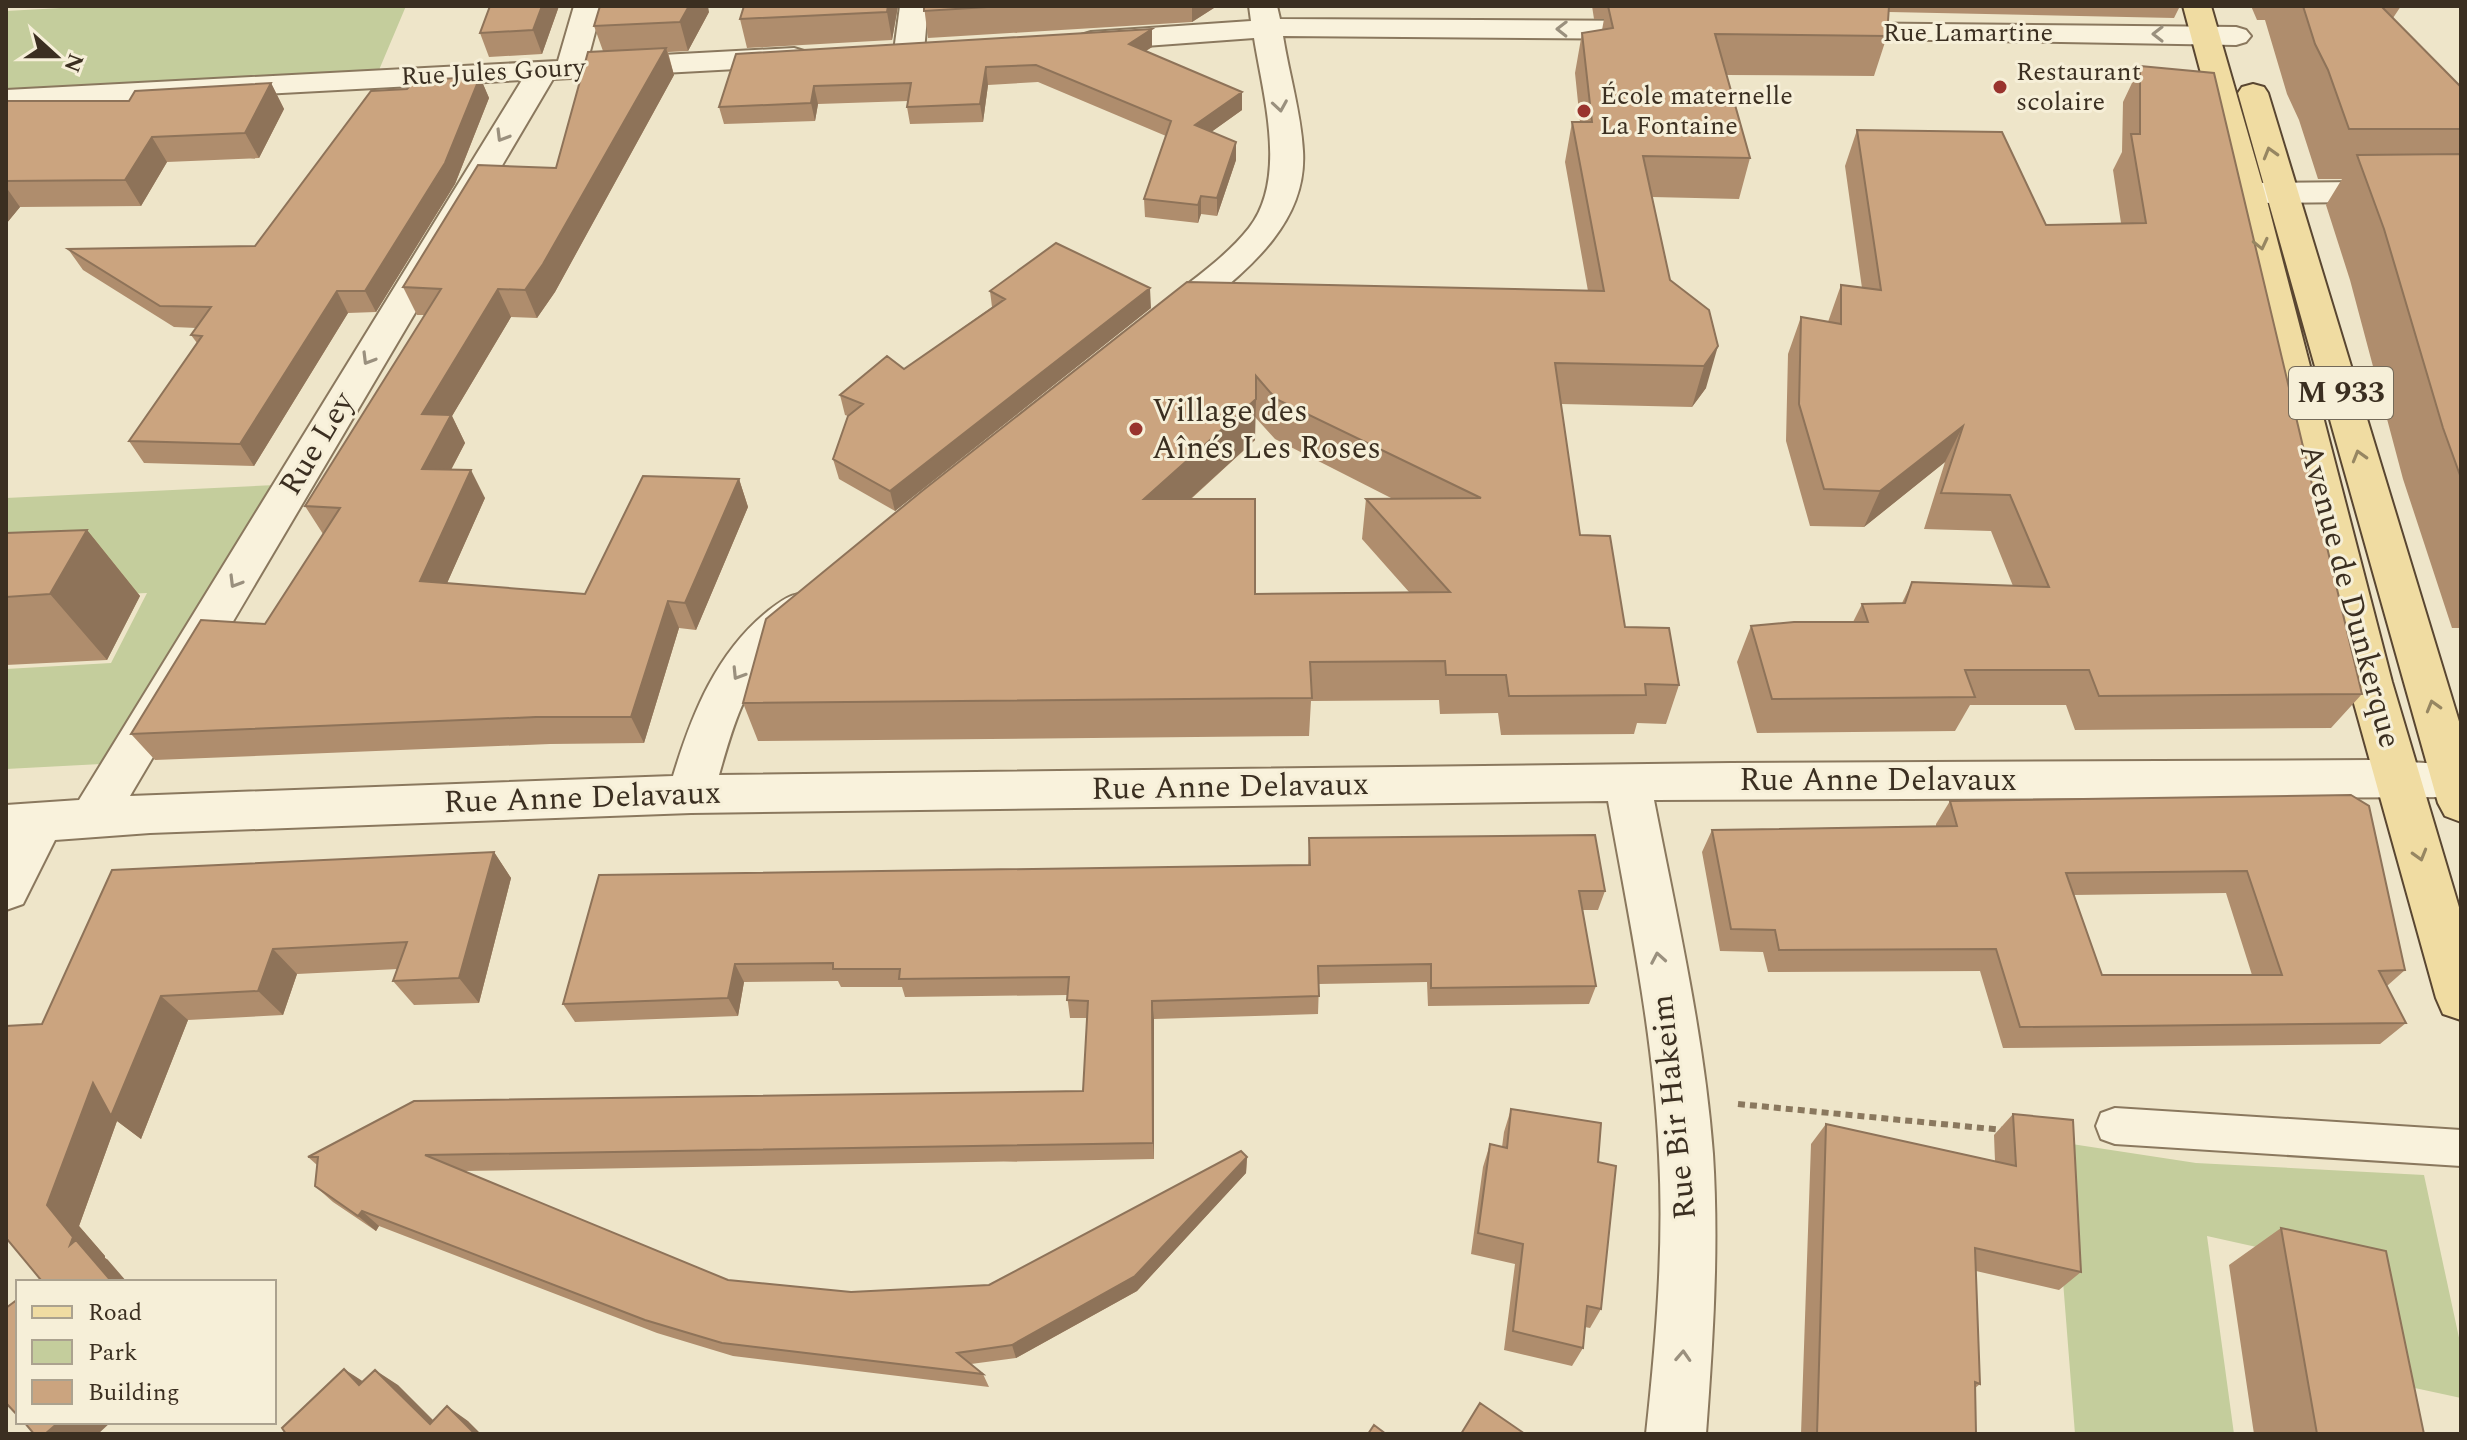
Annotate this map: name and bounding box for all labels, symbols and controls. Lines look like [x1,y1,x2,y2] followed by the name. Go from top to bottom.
[1883,13,2053,53] street label: Rue Lamartine
[16,16,96,96] north arrow
[1555,20,1568,38] one-way arrow
[2151,26,2164,43] one-way arrow
[400,47,588,97] street label: Rue Jules Goury
[55,48,92,77] text: N
[2016,52,2141,122] place label: Restaurant scolaire
[1600,76,1793,146] place label: École maternelle La Fontaine
[1991,78,2009,96] marker: Restaurant scolaire
[1271,99,1288,112] one-way arrow
[1575,102,1593,120] marker: École maternelle La Fontaine
[497,127,512,142] one-way arrow
[2263,147,2279,161] one-way arrow
[2252,236,2269,250] one-way arrow
[363,350,378,365] one-way arrow
[2289,367,2393,419] road number: M 933
[267,381,368,505] street label: Rue Ley
[1152,387,1381,473] place label: Village des Aînés Les Roses
[1127,420,1145,438] marker: Village des Aînés Les Roses
[2286,438,2414,754] street label: Avenue de Dunkerque
[2352,450,2368,464] one-way arrow
[229,573,244,588] one-way arrow
[732,665,747,679] one-way arrow
[2426,699,2442,713] one-way arrow
[1739,756,2017,805] street label: Rue Anne Delavaux
[1091,760,1369,814] street label: Rue Anne Delavaux
[442,769,722,827] street label: Rue Anne Delavaux
[2410,847,2427,861] one-way arrow
[1651,952,1668,965] one-way arrow
[1638,992,1710,1222] street label: Rue Bir Hakeim
[16,1280,276,1424] legend
[88,1295,142,1331] text: Road
[88,1335,138,1371] text: Park
[1674,1349,1691,1362] one-way arrow
[88,1375,180,1411] text: Building

